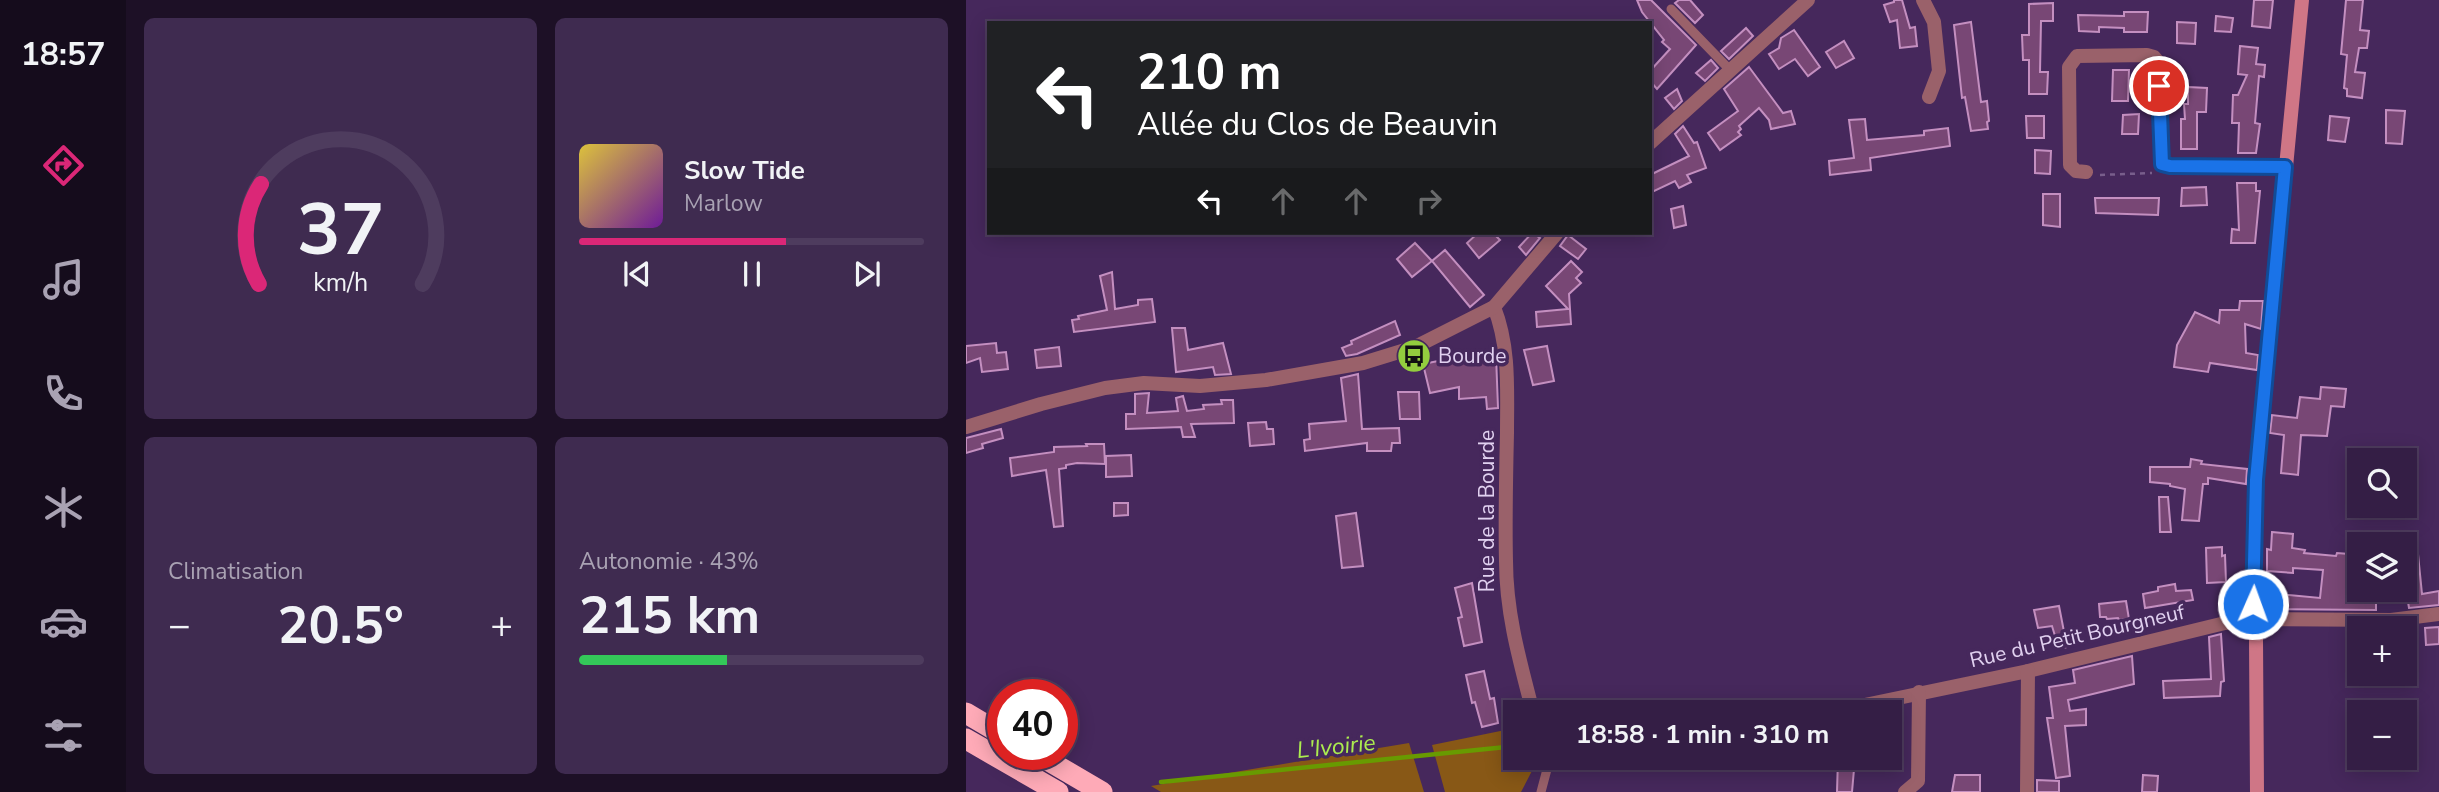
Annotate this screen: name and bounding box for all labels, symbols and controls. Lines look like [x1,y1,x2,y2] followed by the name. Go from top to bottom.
[21,33,105,76] text: 18:57
[1137,39,1281,106] text: 210 m
[1022,49,1113,140] icon: left
[2129,56,2189,116] pin
[2140,67,2178,105] icon: arrive
[1137,103,1498,146] text: Allée du Clos de Beauvin
[39,141,88,190] icon: directions
[684,153,805,188] text: Slow Tide
[297,181,384,281] text: 37
[1191,182,1229,220] icon: left
[1264,182,1302,220] icon: ahead
[1337,182,1375,220] icon: ahead
[1410,182,1448,220] icon: right
[684,188,763,219] text: Marlow
[39,255,88,304] icon: music
[618,255,656,293] icon: previous
[733,255,771,293] icon: pause
[848,255,886,293] icon: next
[313,266,368,300] text: km/h
[1395,337,1433,375] bus stop icon: Bourde
[1438,342,1506,370] place label: Bourde
[39,369,88,418] icon: phone
[1473,430,1501,592] street label: Rue de la Bourde
[2347,448,2417,770] map controls
[2347,448,2417,518] button: search
[39,483,88,532] icon: climate
[2347,532,2417,602] button: layers
[579,546,759,577] text: Autonomie · 43%
[168,556,303,587] text: Climatisation
[2216,567,2290,641] position arrow
[579,580,760,651] text: 215 km
[277,590,404,661] text: 20.5°
[39,597,88,646] icon: car
[1967,597,2188,674] street label: Rue du Petit Bourgneuf
[168,600,191,651] text: −
[490,600,513,651] text: +
[2347,616,2417,686] button: +
[987,679,1078,770] speed limit sign: 40
[2347,700,2417,770] button: −
[39,711,88,760] icon: filters
[1576,717,1829,752] text: 18:58 · 1 min · 310 m
[1295,727,1377,766] water label: L'Ivoirie

